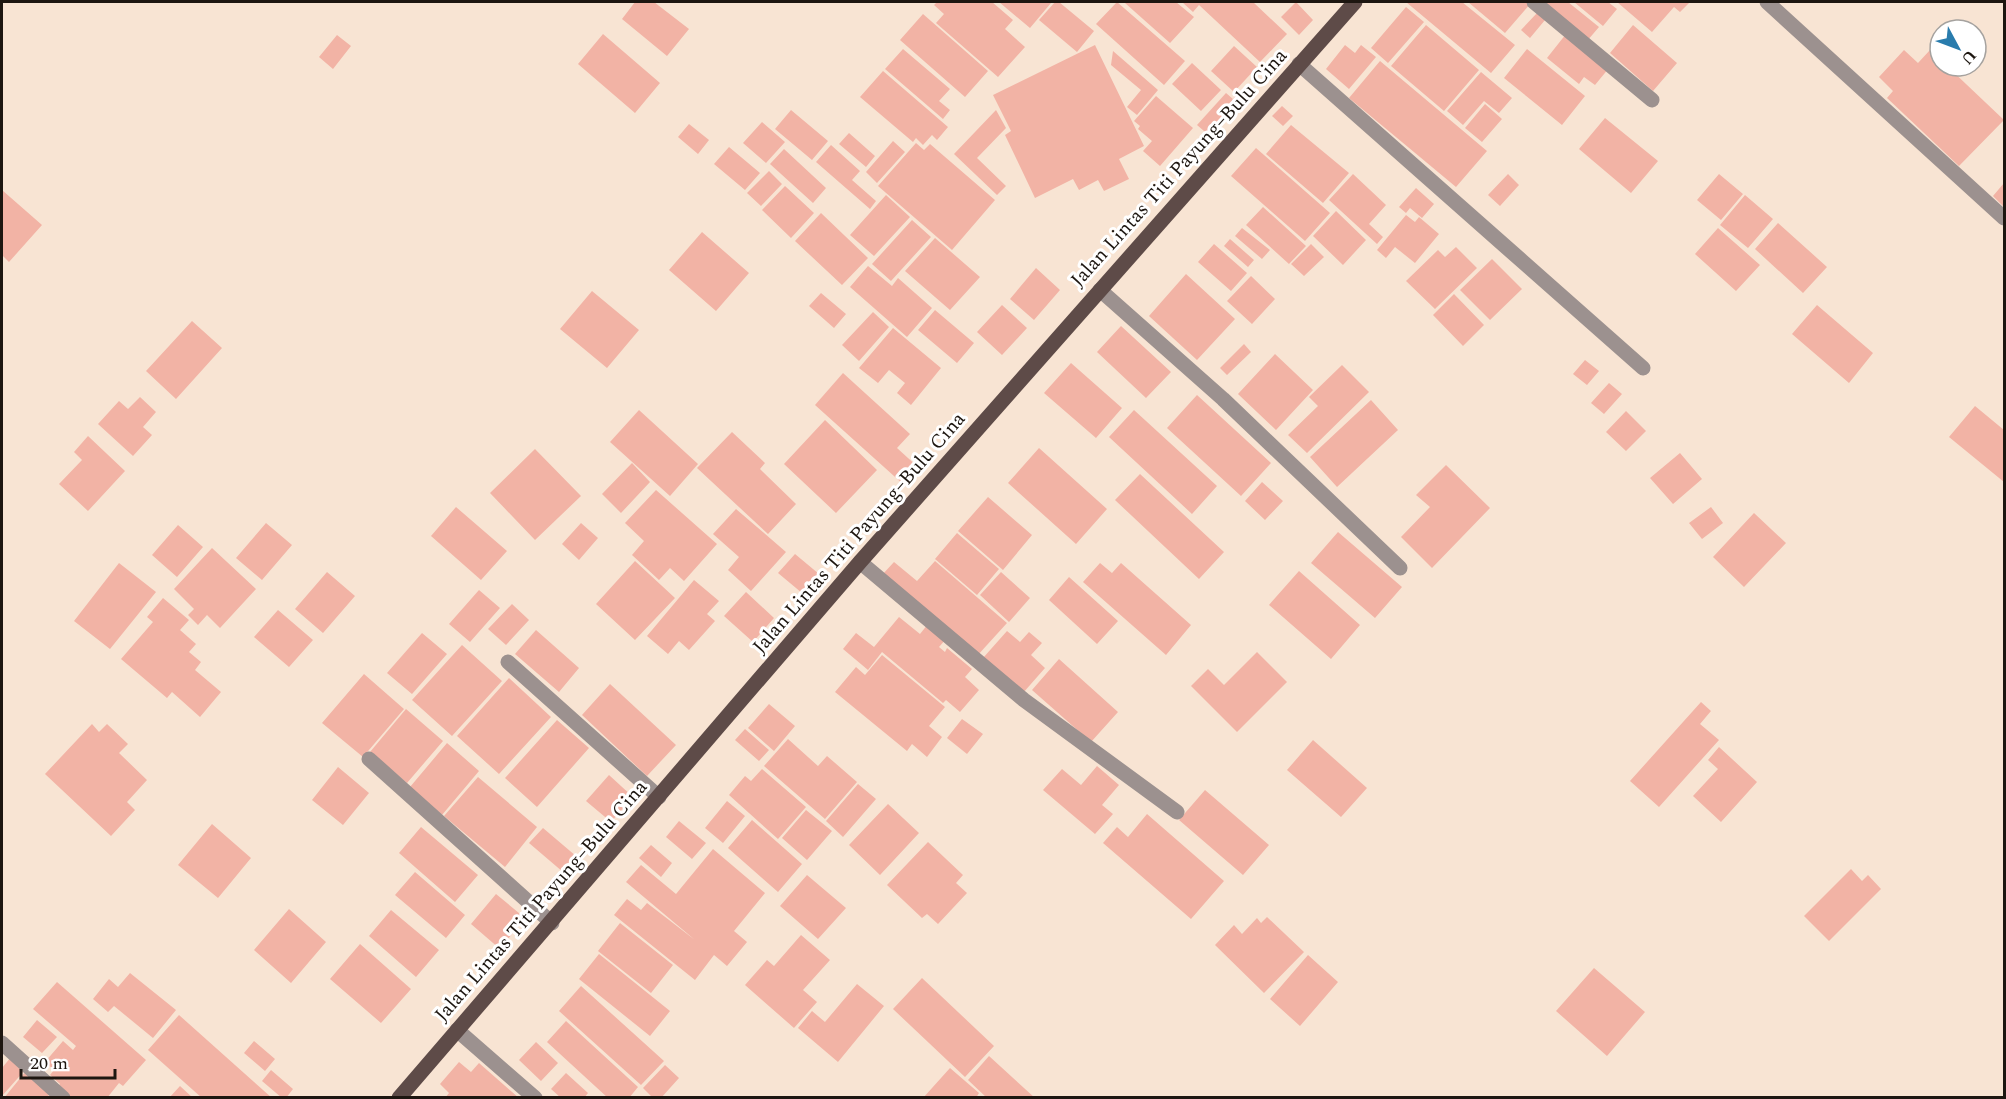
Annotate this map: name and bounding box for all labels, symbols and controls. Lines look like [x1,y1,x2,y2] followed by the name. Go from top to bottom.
[1928,18,1988,78] north arrow
[1063,42,1295,294] street label: Jalan Lintas Titi Payung–Bulu Cina
[1955,44,1982,70] text: U
[745,405,973,661] street label: Jalan Lintas Titi Payung–Bulu Cina
[427,773,655,1029] street label: Jalan Lintas Titi Payung–Bulu Cina
[21,1042,116,1080] scale bar
[30,1050,68,1077] text: 20 m

